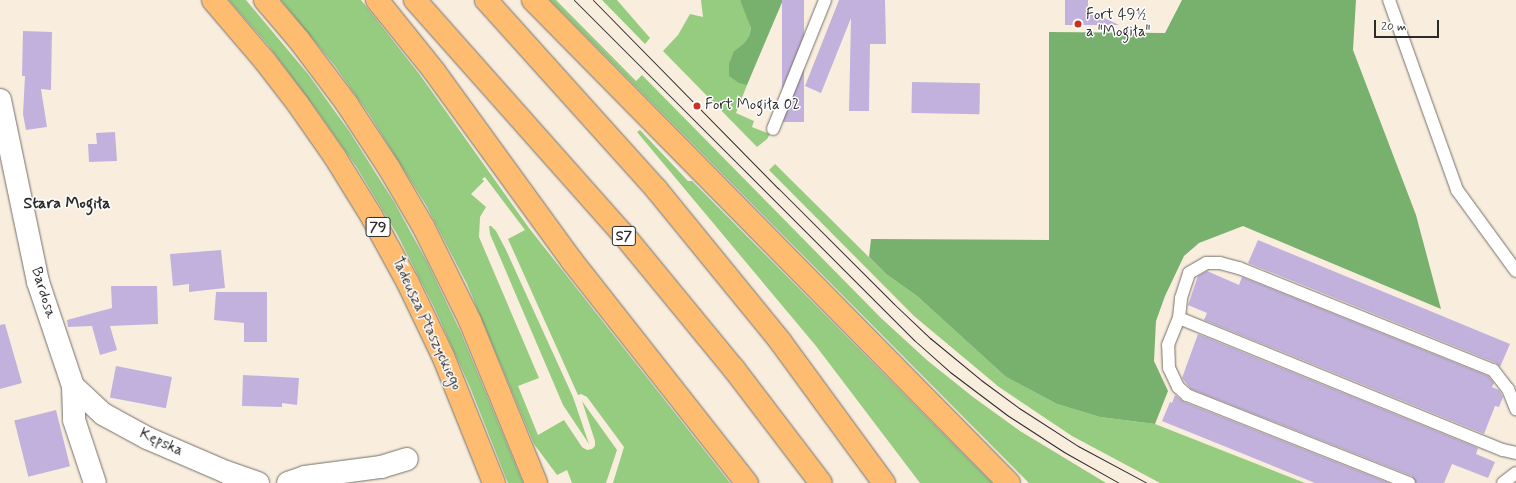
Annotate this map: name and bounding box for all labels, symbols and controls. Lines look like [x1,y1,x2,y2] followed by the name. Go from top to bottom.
[1086,6,1151,41] place label: Fort 49½ a "Mogiła"
[1376,12,1441,38] scale bar
[1073,19,1083,29] marker: Fort 49½ a "Mogiła"
[1381,19,1407,35] text: 20 m
[705,97,800,115] place label: Fort Mogiła 02
[692,101,702,111] marker: Fort Mogiła 02
[23,194,111,214] district label: Stara Mogiła
[365,215,391,239] road number: 79
[611,224,637,248] road number: S7
[388,256,464,392] street label: Tadeusza Ptaszyckiego
[27,265,59,321] street label: Bardosa
[136,425,186,461] street label: Kępska

